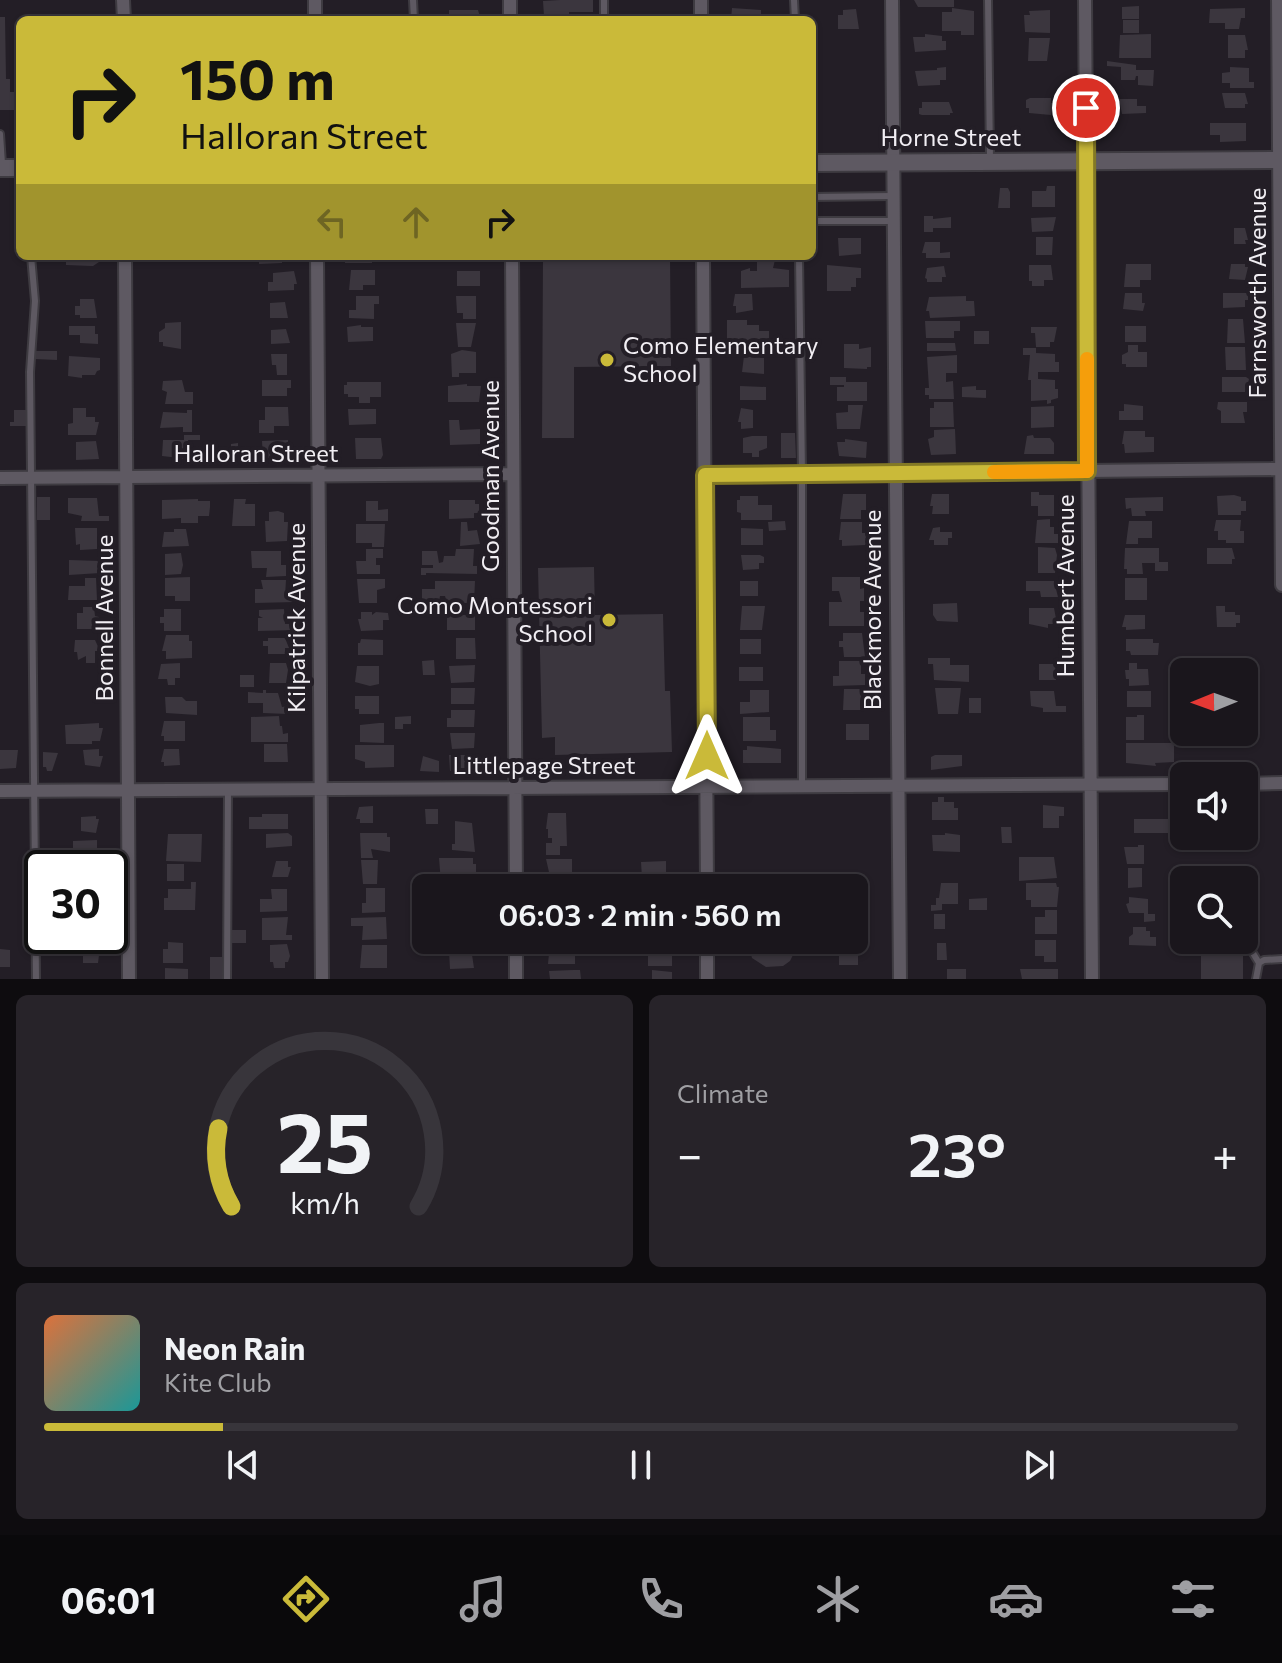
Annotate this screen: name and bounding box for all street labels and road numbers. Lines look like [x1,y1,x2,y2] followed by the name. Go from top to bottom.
[881,122,1022,151] street label: Horne Street
[1242,188,1271,398] street label: Farnsworth Avenue
[475,380,504,572] street label: Goodman Avenue
[173,438,339,467] street label: Halloran Street
[1050,494,1079,678] street label: Humbert Avenue
[857,510,886,710] street label: Blackmore Avenue
[281,523,310,713] street label: Kilpatrick Avenue
[89,535,118,701] street label: Bonnell Avenue
[453,750,636,779] street label: Littlepage Street

